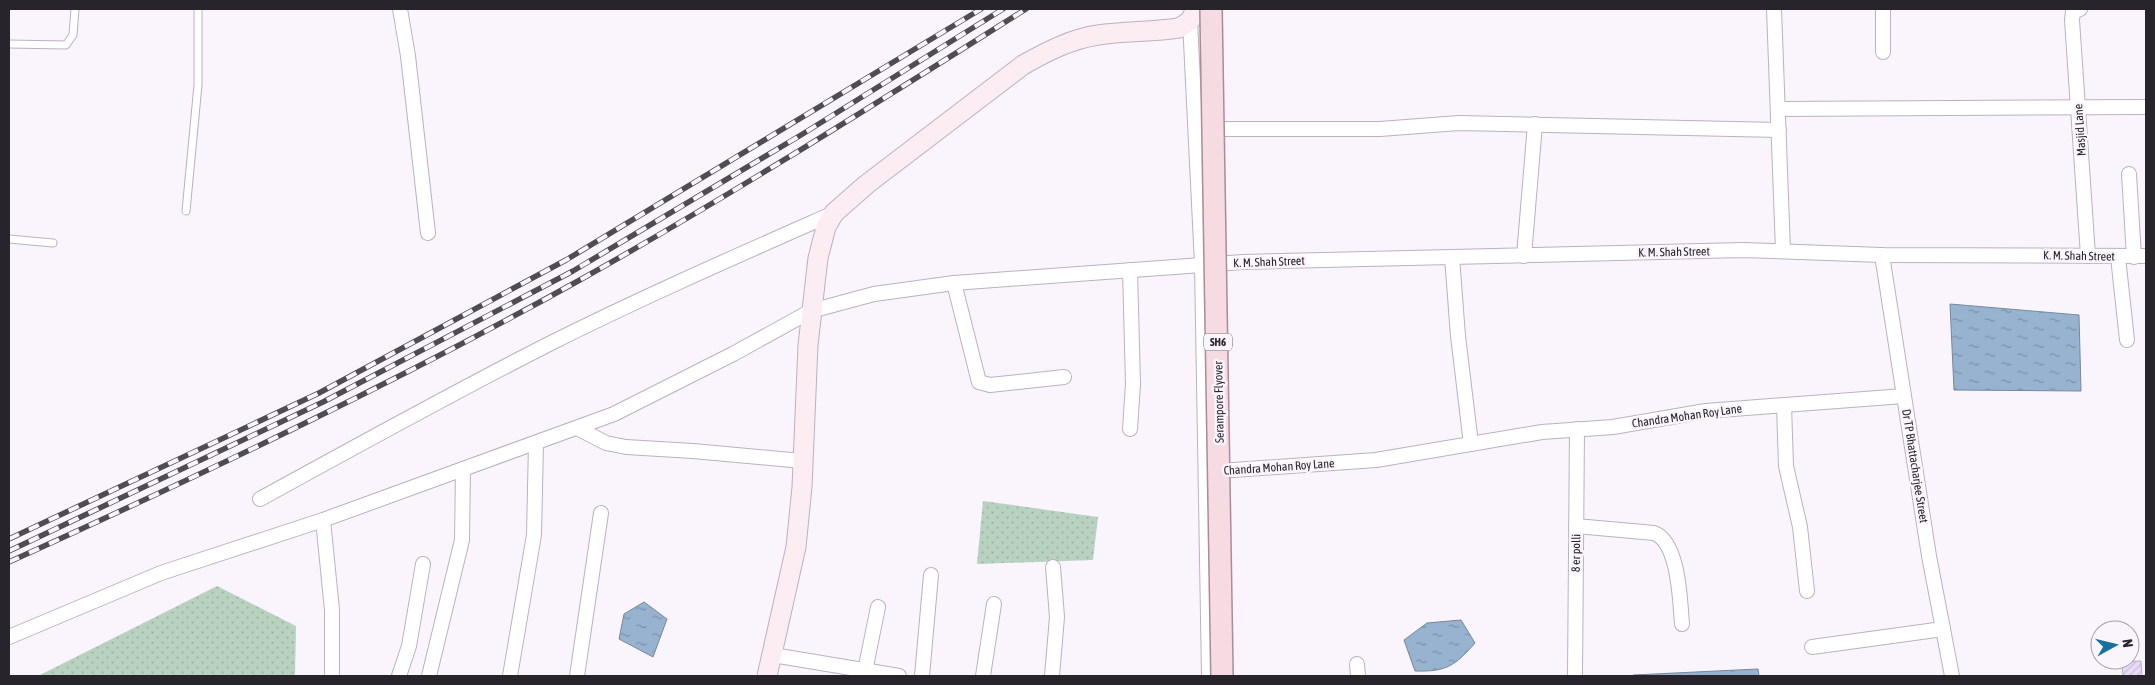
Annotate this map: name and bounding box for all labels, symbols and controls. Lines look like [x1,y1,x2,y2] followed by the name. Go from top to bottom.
[2071,103,2089,157] street label: Masjid Lane
[1638,244,1711,260] street label: K. M. Shah Street
[2043,248,2116,264] street label: K. M. Shah Street
[1233,254,1306,270] street label: K. M. Shah Street
[1204,334,1232,351] road number: SH6
[1211,360,1227,443] street label: Serampore Flyover
[1631,401,1743,431] street label: Chandra Mohan Roy Lane
[1899,408,1931,525] street label: Dr TP Bhattacharjee Street
[1223,456,1335,478] street label: Chandra Mohan Roy Lane
[1569,534,1583,572] street label: 8 er polli
[2090,620,2140,670] north arrow
[2119,638,2136,648] text: N

